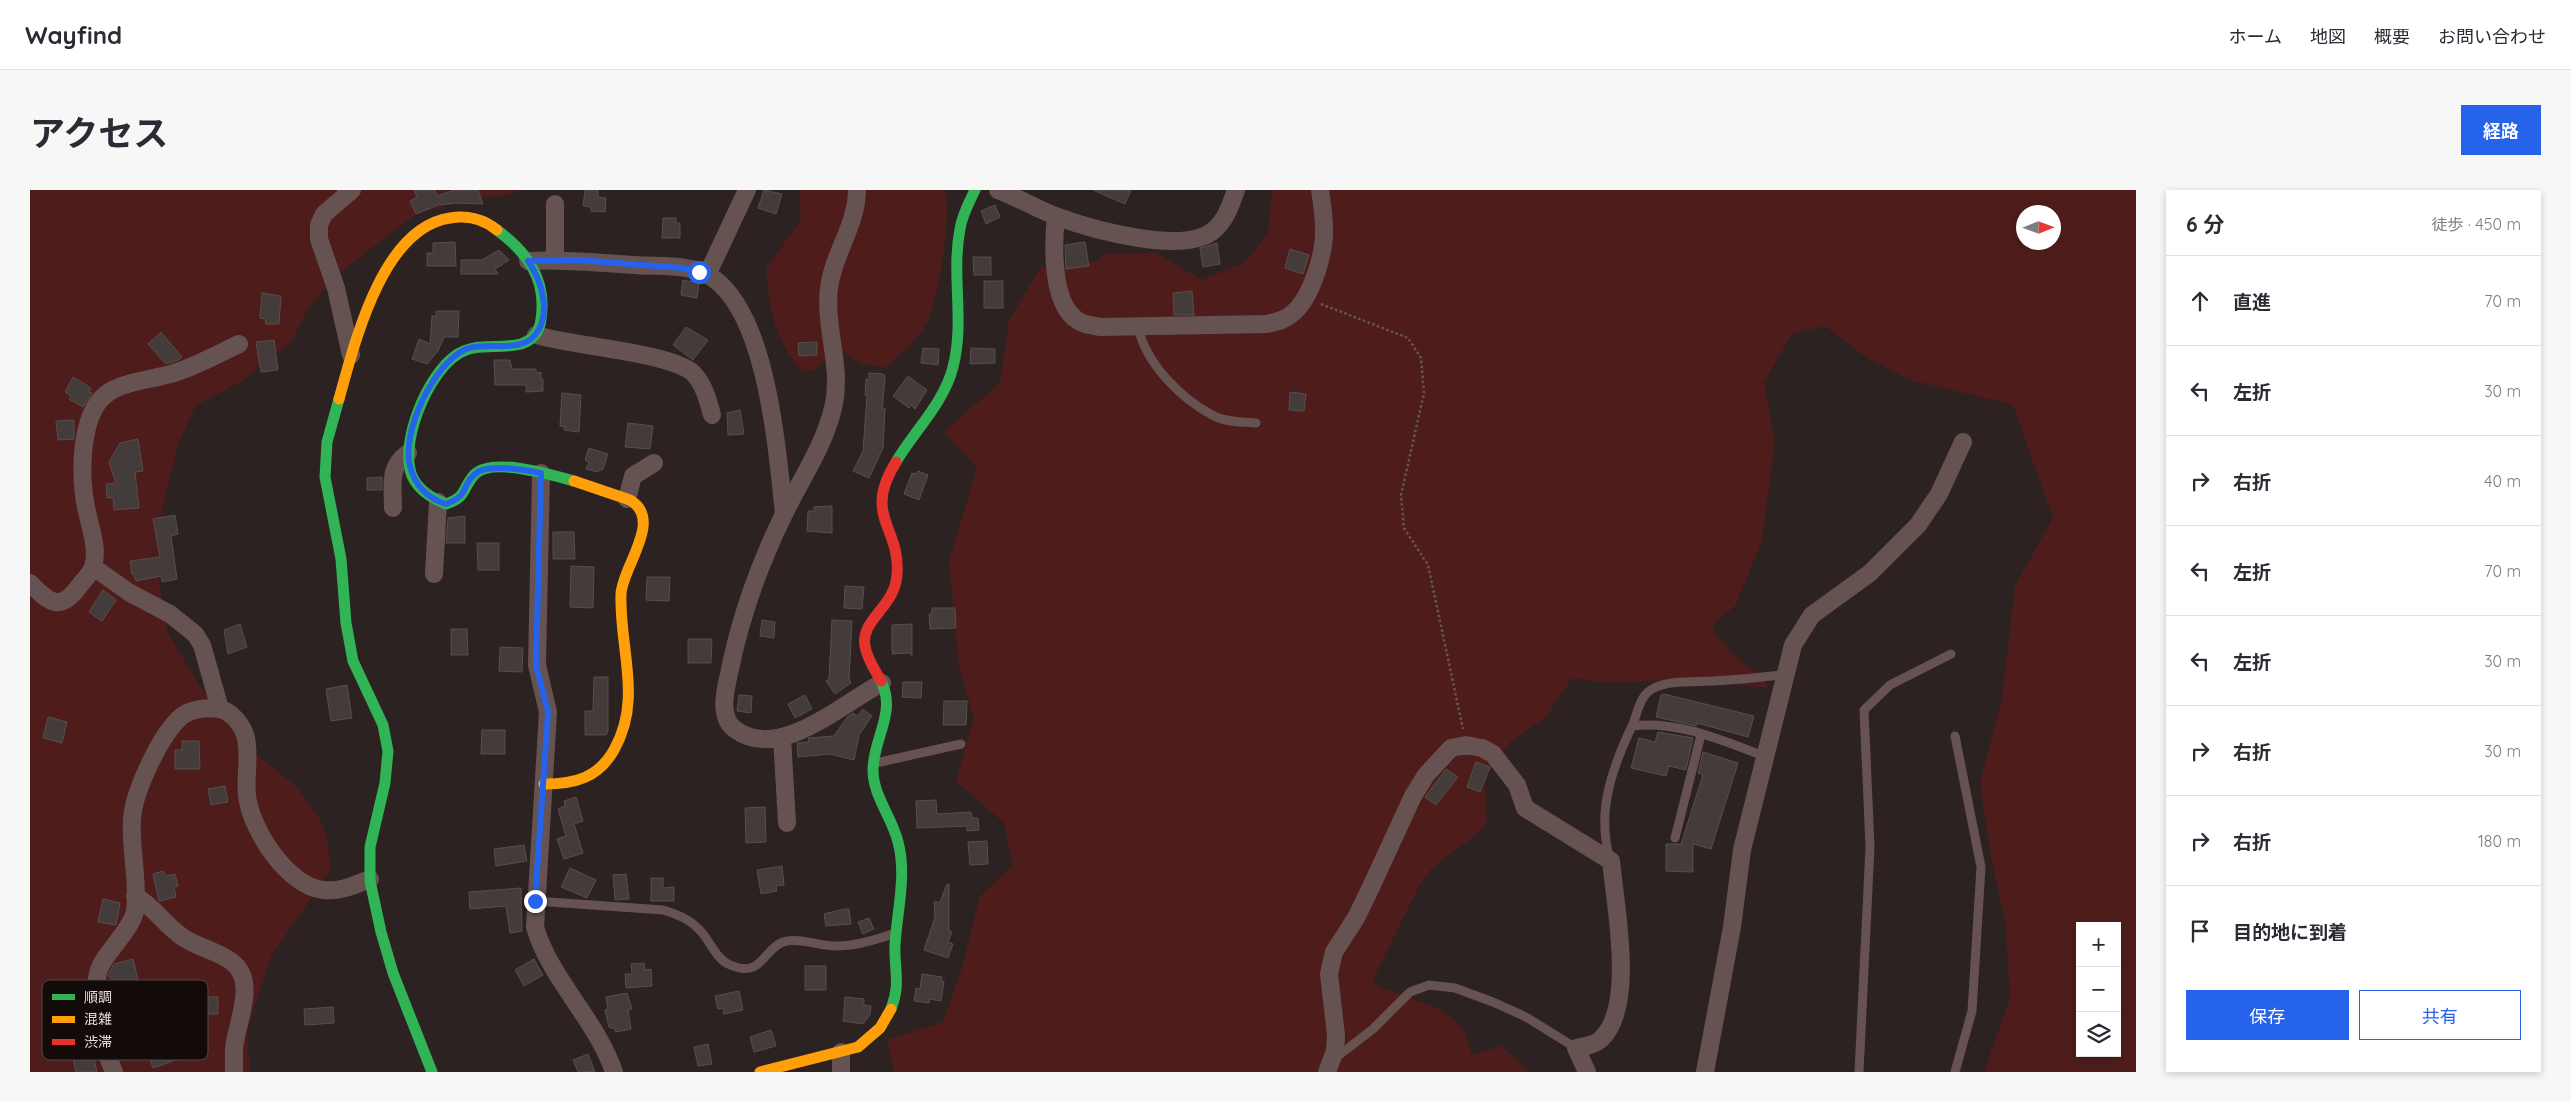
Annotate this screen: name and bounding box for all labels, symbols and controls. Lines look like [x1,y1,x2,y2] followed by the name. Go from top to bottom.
[25,20,122,50] text: Wayfind
[2229,25,2282,48] text: ホーム
[2310,25,2346,48] text: 地図
[2374,25,2410,48] text: 概要
[2438,25,2546,48] text: お問い合わせ
[2461,105,2541,155] button: 経路
[30,111,168,155] text: アクセス
[2016,205,2061,250] north arrow
[2186,211,2225,237] text: 6 分
[2431,214,2521,234] text: 徒歩 · 450 m
[688,261,711,284] route start
[2186,287,2214,315] icon: ahead
[2233,290,2271,314] text: 直進
[2484,291,2521,311] text: 70 m
[2186,377,2214,405] icon: left
[2233,380,2271,404] text: 左折
[2484,381,2521,401] text: 30 m
[2186,467,2214,495] icon: right
[2233,470,2271,494] text: 右折
[2484,471,2521,491] text: 40 m
[2186,557,2214,585] icon: left
[2233,560,2271,584] text: 左折
[2484,561,2521,581] text: 70 m
[2186,647,2214,675] icon: left
[2233,650,2271,674] text: 左折
[2484,651,2521,671] text: 30 m
[2186,737,2214,765] icon: right
[2233,740,2271,764] text: 右折
[2484,741,2521,761] text: 30 m
[2186,827,2214,855] icon: right
[2233,830,2271,854] text: 右折
[2478,831,2521,851] text: 180 m
[524,890,547,913] route end
[2186,917,2214,945] icon: arrive
[2233,920,2347,944] text: 目的地に到着
[2076,922,2121,1057] map controls
[2076,922,2121,967] button: +
[2076,967,2121,1012] button: −
[42,980,208,1060] legend
[84,988,112,1006] text: 順調
[2186,990,2349,1040] button: 保存
[2359,990,2521,1040] button: 共有
[84,1010,112,1028] text: 混雑
[2076,1012,2121,1057] button: layers
[84,1033,112,1051] text: 渋滞

